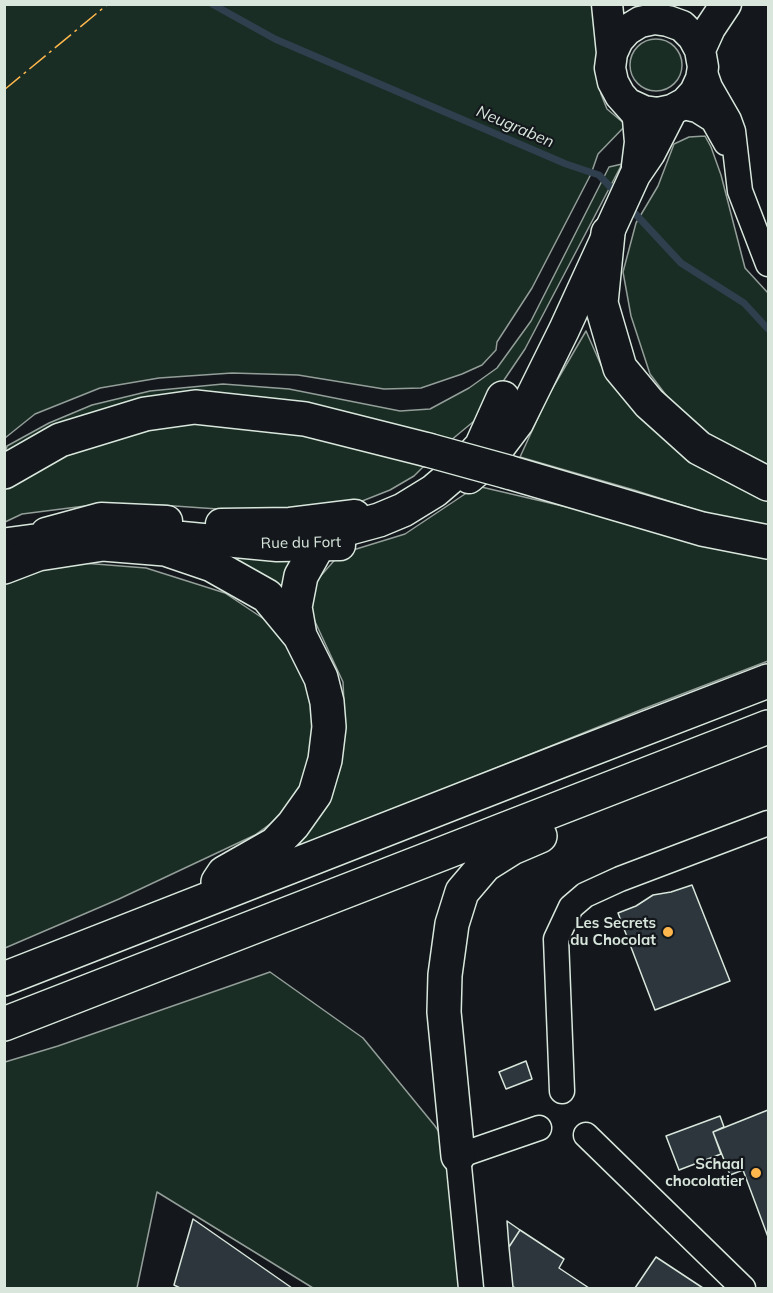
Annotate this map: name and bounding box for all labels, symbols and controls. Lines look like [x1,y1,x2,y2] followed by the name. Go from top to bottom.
[473,102,557,152] water label: Neugraben
[261,533,341,553] street label: Rue du Fort
[570,914,656,949] place label: Les Secrets du Chocolat
[661,925,675,939] marker: Les Secrets du Chocolat
[665,1155,744,1190] place label: Schaal chocolatier
[749,1166,763,1180] marker: Schaal chocolatier

